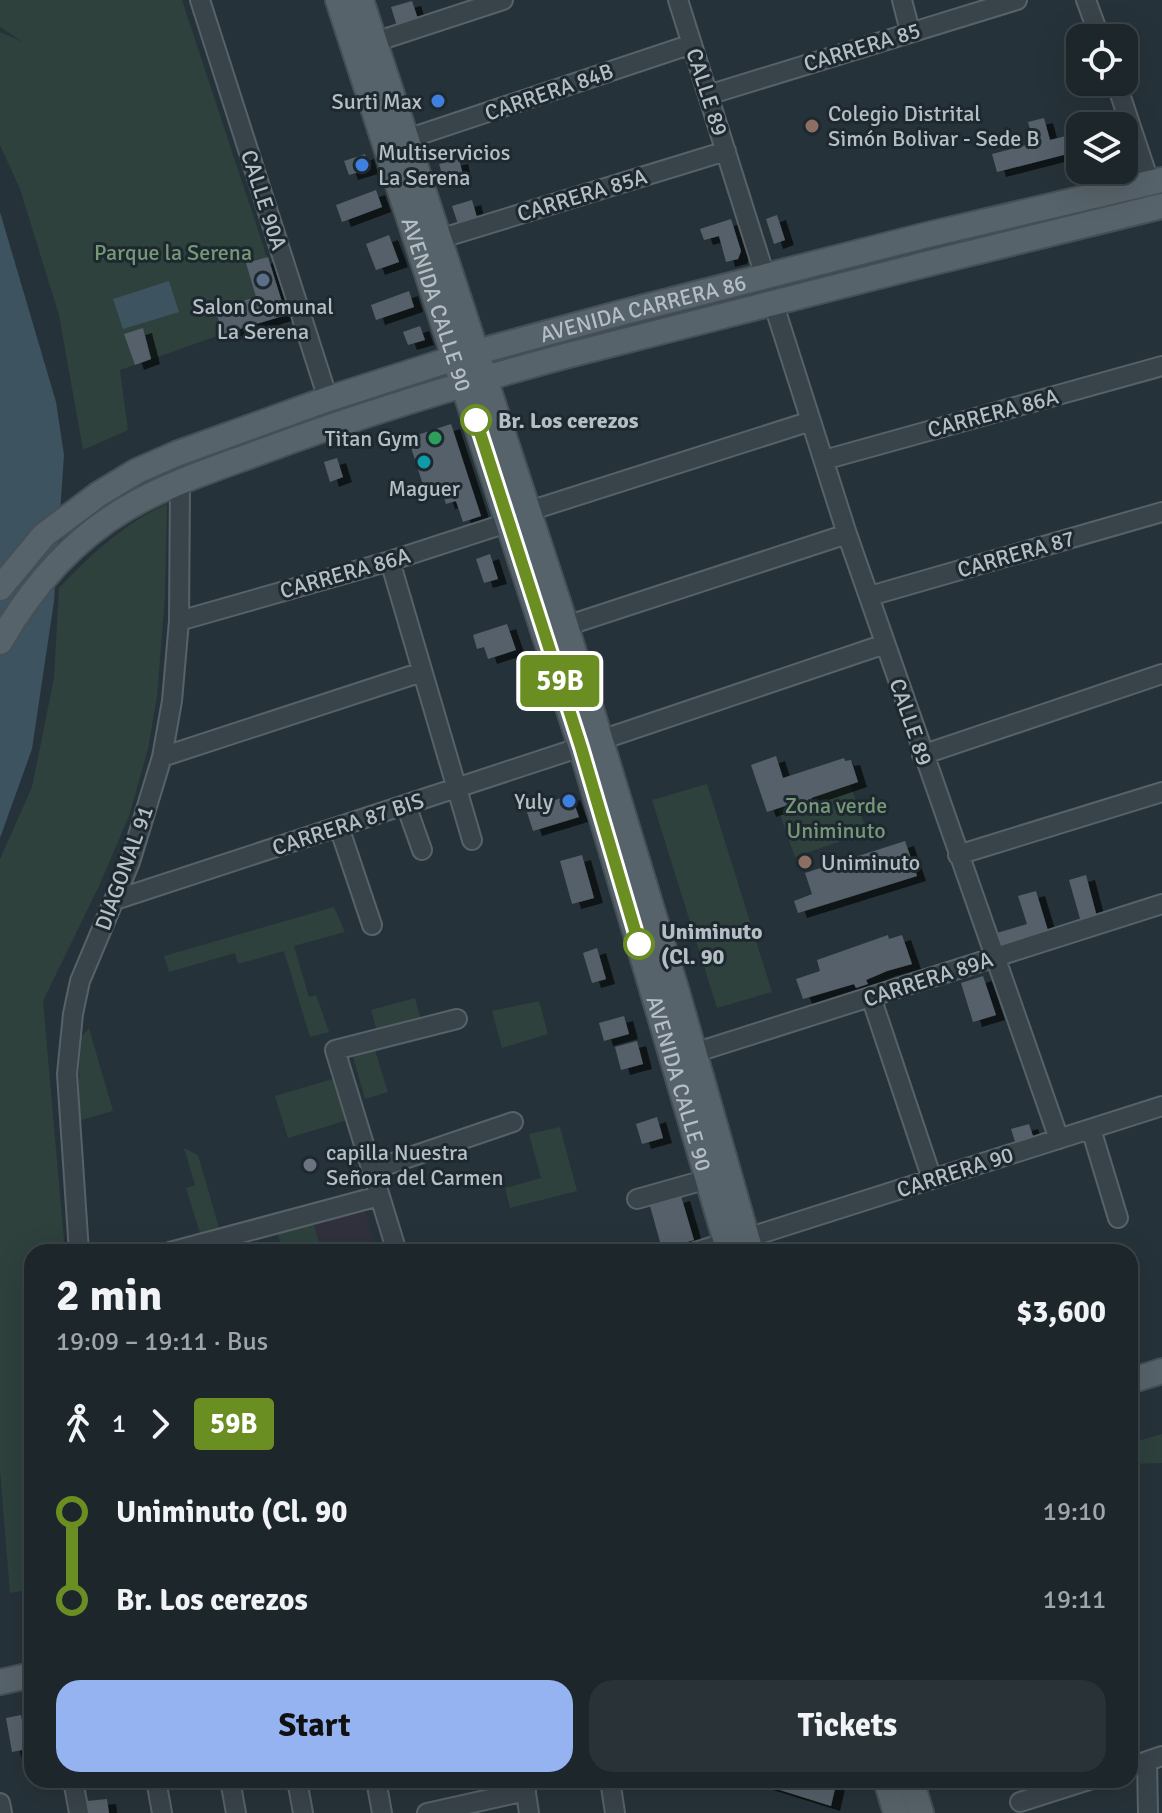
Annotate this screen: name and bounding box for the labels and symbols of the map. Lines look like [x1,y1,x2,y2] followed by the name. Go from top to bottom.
[800,16,924,78] street label: CARRERA 85
[680,45,734,139] street label: CALLE 89
[481,57,617,127] street label: CARRERA 84B
[331,88,422,115] place label: Surti Max
[429,92,447,110] marker: Surti Max
[828,100,1040,152] place label: Colegio Distrital Simón Bolivar - Sede B
[803,117,821,135] marker: Colegio Distrital Simón Bolivar - Sede B
[378,139,510,191] place label: Multiservicios La Serena
[235,146,293,254] street label: CALLE 90A
[353,156,371,174] marker: Multiservicios La Serena
[514,162,651,228] street label: CARRERA 85A
[396,214,478,395] street label: AVENIDA CALLE 90
[94,239,252,266] park label: Parque la Serena
[537,268,749,348] street label: AVENIDA CARRERA 86
[254,271,272,289] marker: Salon Comunal La Serena
[192,293,334,345] place label: Salon Comunal La Serena
[925,382,1062,443] street label: CARRERA 86A
[461,405,491,435] marker: Br. Los cerezos
[498,407,639,434] place label: Br. Los cerezos
[325,425,419,452] place label: Titan Gym
[426,429,444,447] marker: Titan Gym
[415,453,433,471] marker: Maguer
[388,475,460,502] place label: Maguer
[954,524,1078,584] street label: CARRERA 87
[277,541,414,604] street label: CARRERA 86A
[514,655,606,707] line badge: 59B
[884,675,938,769] street label: CALLE 89
[269,787,427,861] street label: CARRERA 87 BIS
[514,788,554,815] place label: Yuly
[560,792,578,810] marker: Yuly
[785,792,887,844] park label: Zona verde Uniminuto
[89,802,159,934] street label: DIAGONAL 91
[821,849,920,876] place label: Uniminuto
[796,853,814,871] marker: Uniminuto
[661,918,762,970] place label: Uniminuto (Cl. 90
[624,929,654,959] marker: Uniminuto (Cl. 90
[860,945,997,1013] street label: CARRERA 89A
[641,992,718,1174] street label: AVENIDA CALLE 90
[326,1139,504,1191] place label: capilla Nuestra Señora del Carmen
[893,1140,1017,1204] street label: CARRERA 90
[301,1156,319,1174] marker: capilla Nuestra Señora del Carmen

